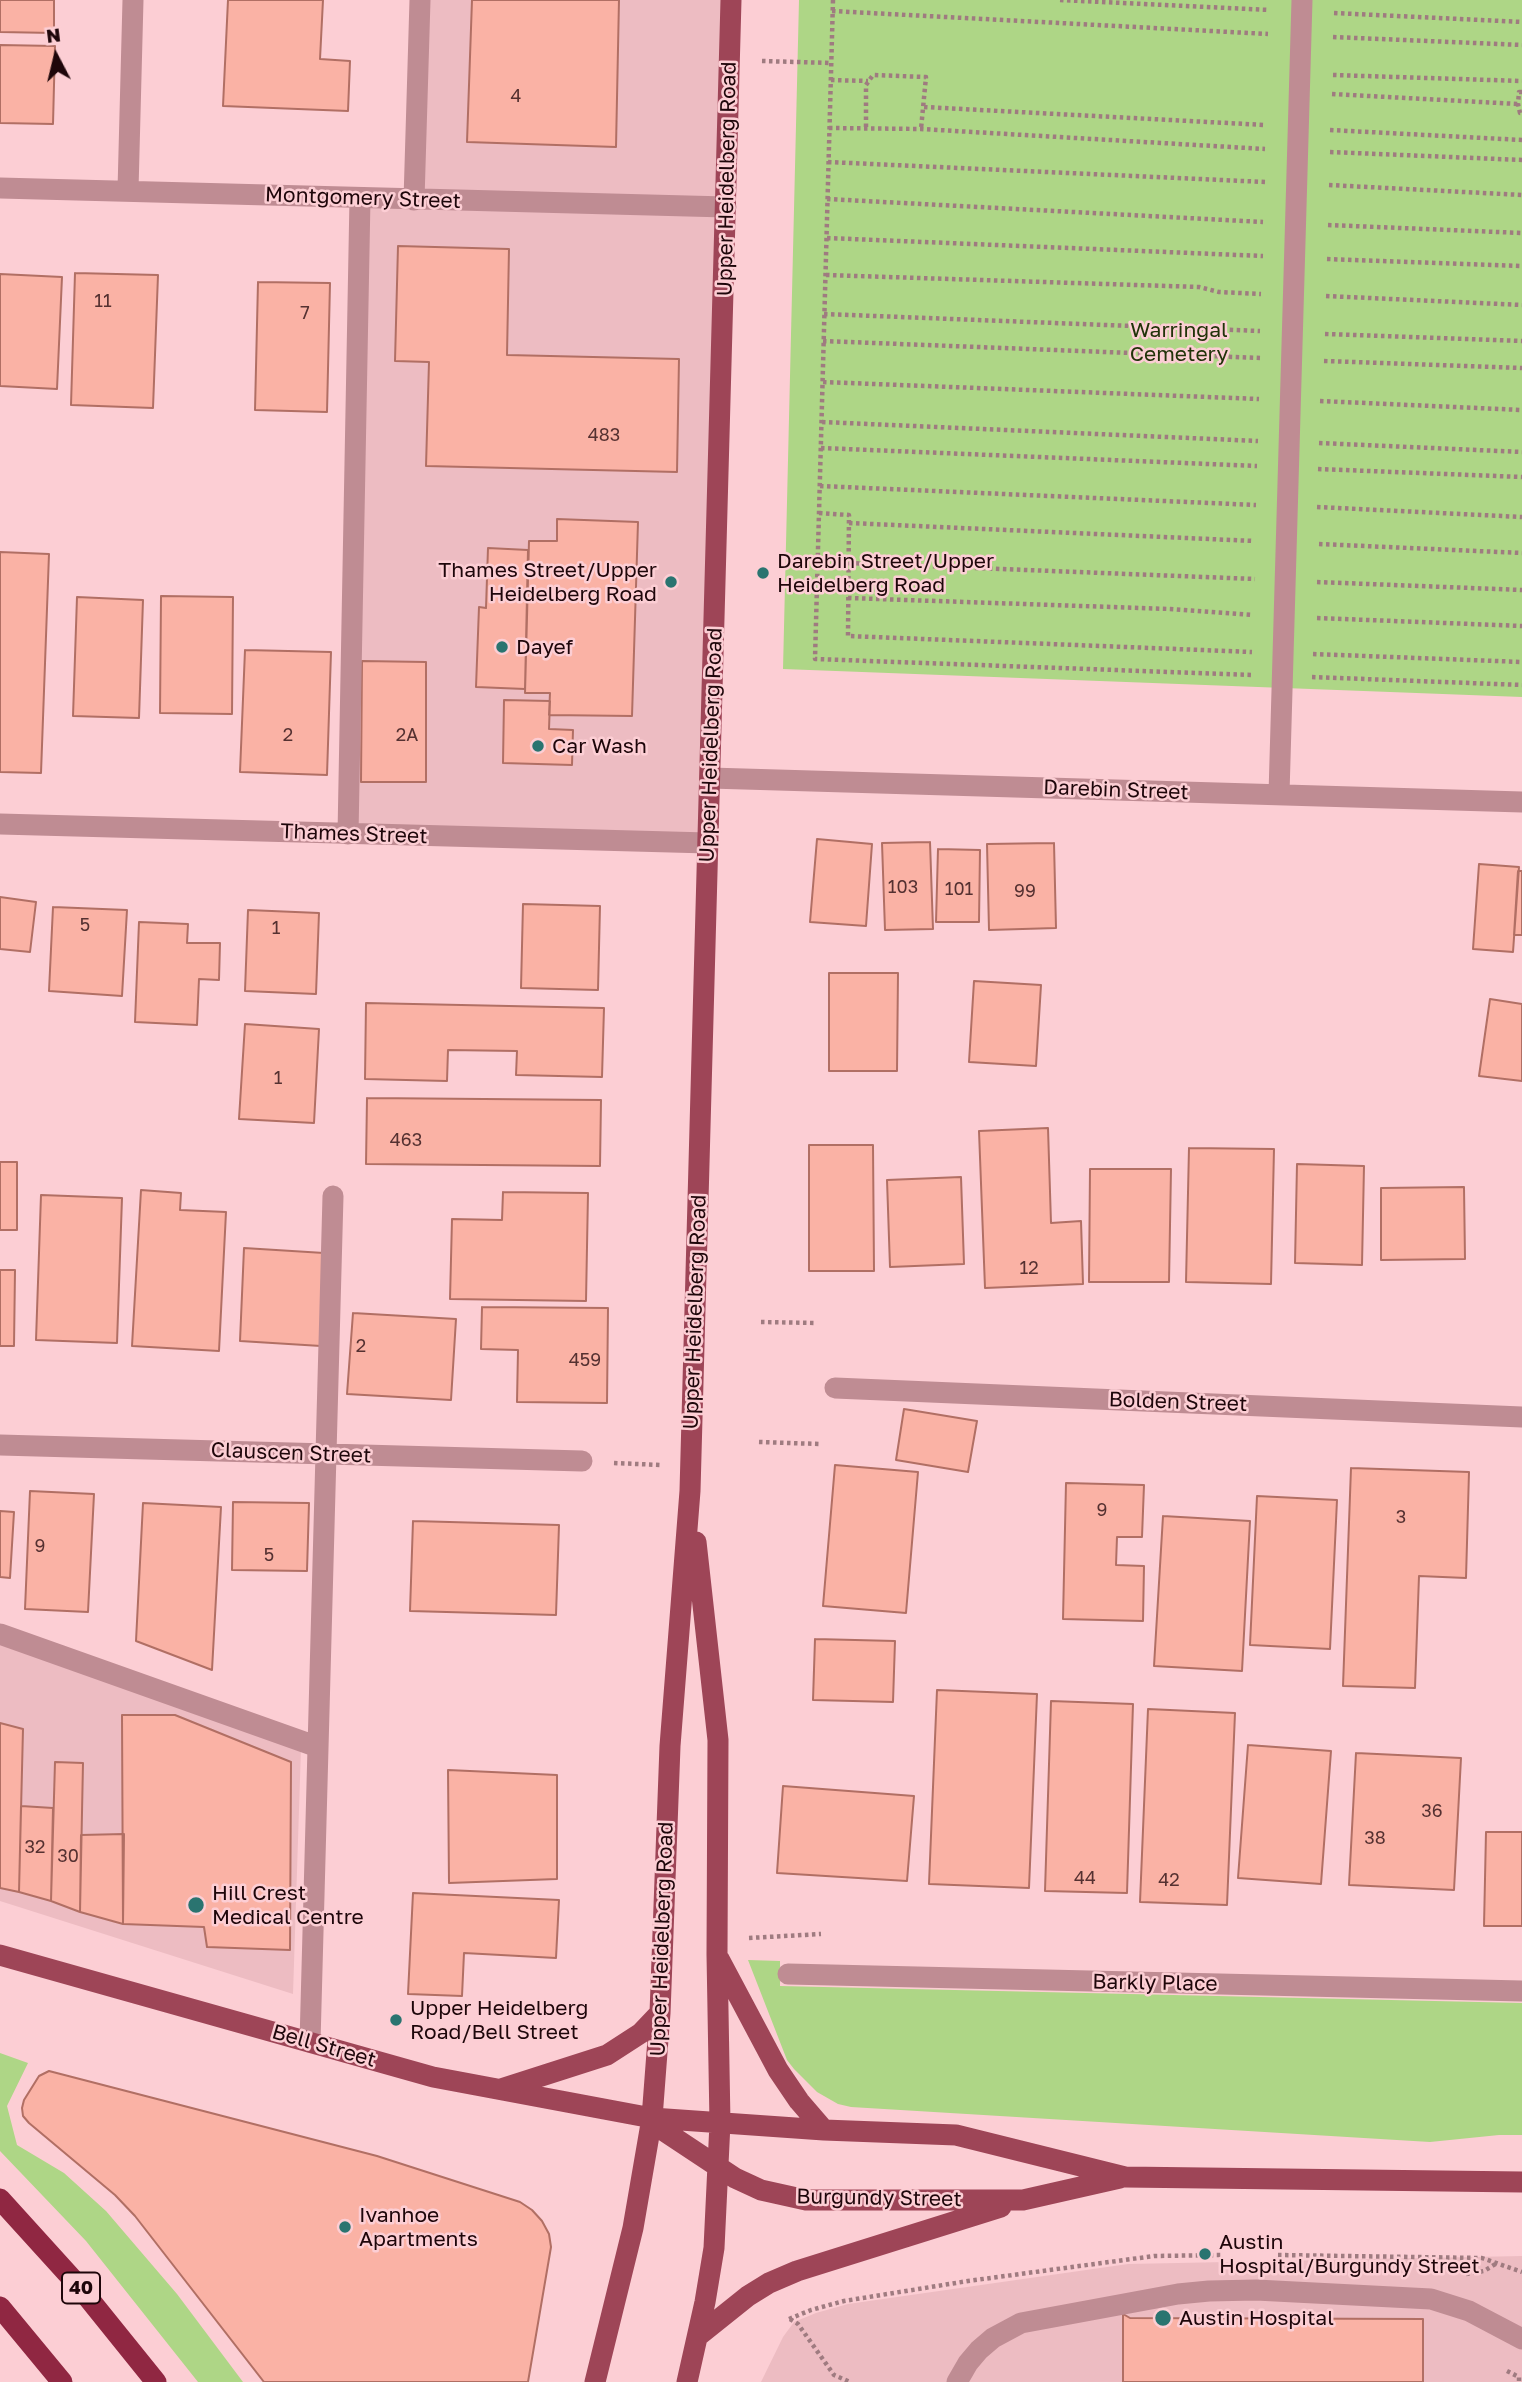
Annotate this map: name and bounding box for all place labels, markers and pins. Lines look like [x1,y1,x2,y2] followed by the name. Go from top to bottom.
[777,548,994,598] place label: Darebin Street/Upper Heidelberg Road
[438,557,657,607] place label: Thames Street/Upper Heidelberg Road
[755,565,771,581] marker: Darebin Street/Upper Heidelberg Road
[663,574,679,590] marker: Thames Street/Upper Heidelberg Road
[516,634,573,660] place label: Dayef
[494,639,510,655] marker: Dayef
[552,733,647,759] place label: Car Wash
[530,738,546,754] marker: Car Wash
[212,1880,364,1930] place label: Hill Crest Medical Centre
[186,1895,206,1915] marker: Hill Crest Medical Centre
[410,1995,588,2045] place label: Upper Heidelberg Road/Bell Street
[388,2012,404,2028] marker: Upper Heidelberg Road/Bell Street
[359,2202,478,2252] place label: Ivanhoe Apartments
[337,2219,353,2235] marker: Ivanhoe Apartments
[1219,2229,1480,2279] place label: Austin Hospital/Burgundy Street
[1197,2246,1213,2262] marker: Austin Hospital/Burgundy Street
[1179,2305,1334,2331] place label: Austin Hospital
[1153,2308,1173,2328] marker: Austin Hospital

